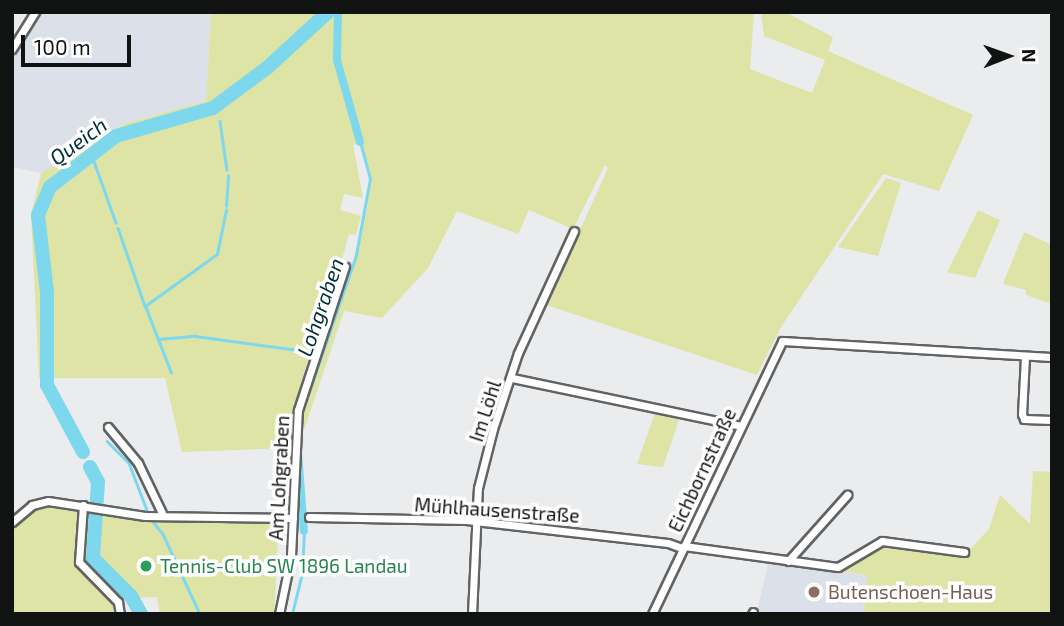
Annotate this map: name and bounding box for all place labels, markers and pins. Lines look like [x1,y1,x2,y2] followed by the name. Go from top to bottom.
[160,555,408,577] place label: Tennis-Club SW 1896 Landau
[138,558,154,574] marker: Tennis-Club SW 1896 Landau
[828,581,993,603] place label: Butenschoen-Haus
[806,584,822,600] marker: Butenschoen-Haus

